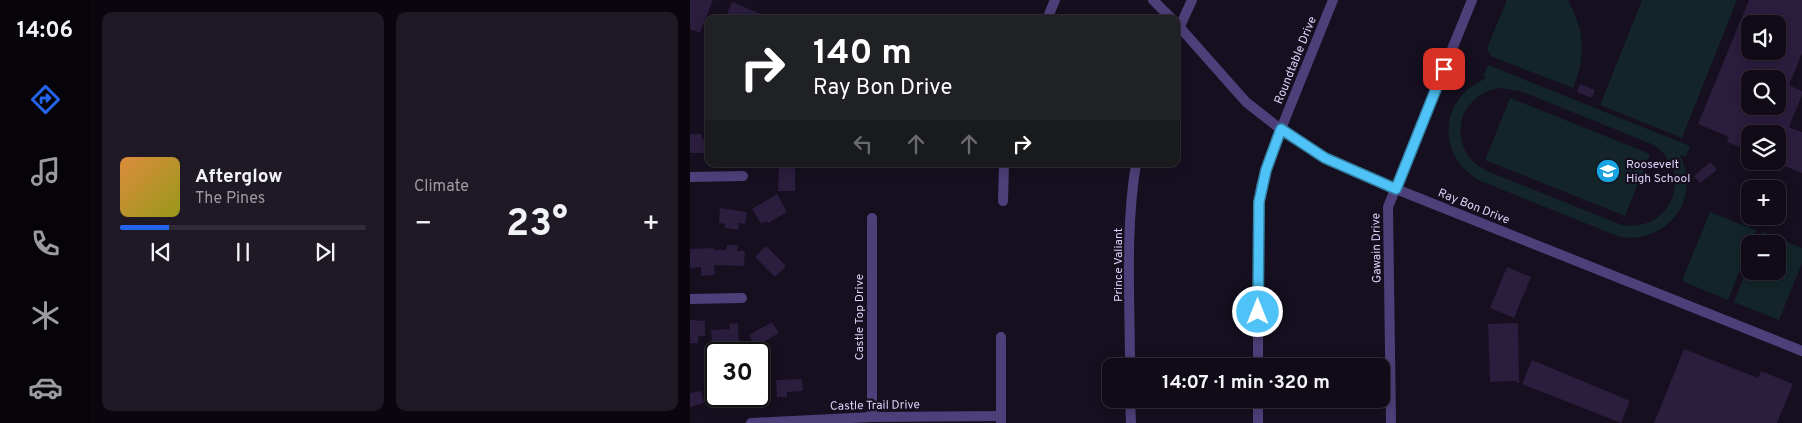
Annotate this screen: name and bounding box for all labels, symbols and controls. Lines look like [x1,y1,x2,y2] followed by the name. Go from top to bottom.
[1271,14,1321,107] street label: Roundtable Drive
[1741,15,1786,280] map controls
[1741,15,1786,60] button: sound
[17,18,73,45] text: 14:06
[813,32,912,76] text: 140 m
[730,35,795,100] icon: right
[1423,48,1465,90] pin
[1430,55,1458,83] icon: arrive
[1741,70,1786,115] button: search
[813,75,952,102] text: Ray Bon Drive
[28,82,63,117] icon: directions
[1741,125,1786,170] button: layers
[849,130,877,158] icon: left
[902,130,930,158] icon: ahead
[955,130,983,158] icon: ahead
[1008,130,1036,158] icon: right
[28,154,63,189] icon: music
[1626,157,1690,187] place label: Roosevelt High School
[1595,158,1621,184] school or university icon: Roosevelt High School
[195,165,283,189] text: Afterglow
[414,177,469,197] text: Climate
[1741,180,1786,225] button: +
[1435,185,1512,229] street label: Ray Bon Drive
[195,189,265,209] text: The Pines
[506,201,568,250] text: 23°
[414,207,432,243] text: −
[642,207,660,243] text: +
[1368,213,1386,283] street label: Gawain Drive
[28,226,63,261] icon: phone
[1111,228,1127,302] street label: Prince Valiant
[1741,235,1786,280] button: −
[147,238,175,266] icon: previous
[229,238,257,266] icon: pause
[311,238,339,266] icon: next
[852,274,868,360] street label: Castle Top Drive
[1231,285,1283,337] position arrow
[28,298,63,333] icon: climate
[705,342,770,407] speed limit sign: 30
[28,370,63,405] icon: car
[1162,371,1330,395] text: 14:07 · 1 min · 320 m
[830,397,920,415] street label: Castle Trail Drive

